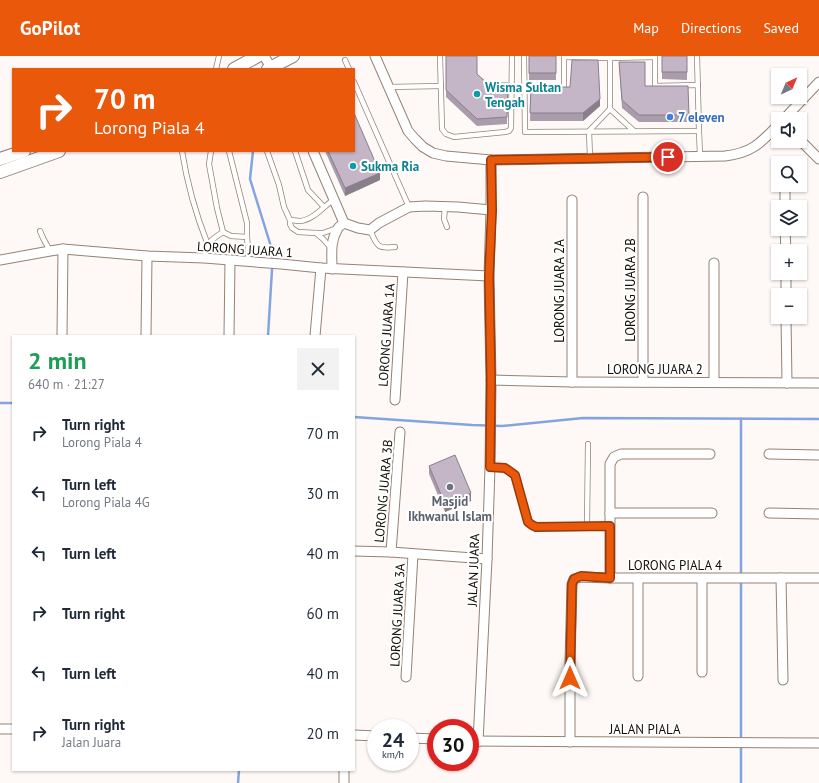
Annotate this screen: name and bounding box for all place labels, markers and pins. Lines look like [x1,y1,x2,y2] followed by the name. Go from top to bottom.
[485,79,561,111] place label: Wisma Sultan Tengah
[472,89,482,99] marker: Wisma Sultan Tengah
[678,109,725,126] place label: 7 eleven
[665,112,675,122] marker: 7 eleven
[651,140,685,174] pin
[361,158,419,175] place label: Sukma Ria
[348,161,358,171] marker: Sukma Ria
[445,482,455,492] marker: Masjid Ikhwanul Islam
[408,493,492,525] place label: Masjid Ikhwanul Islam

